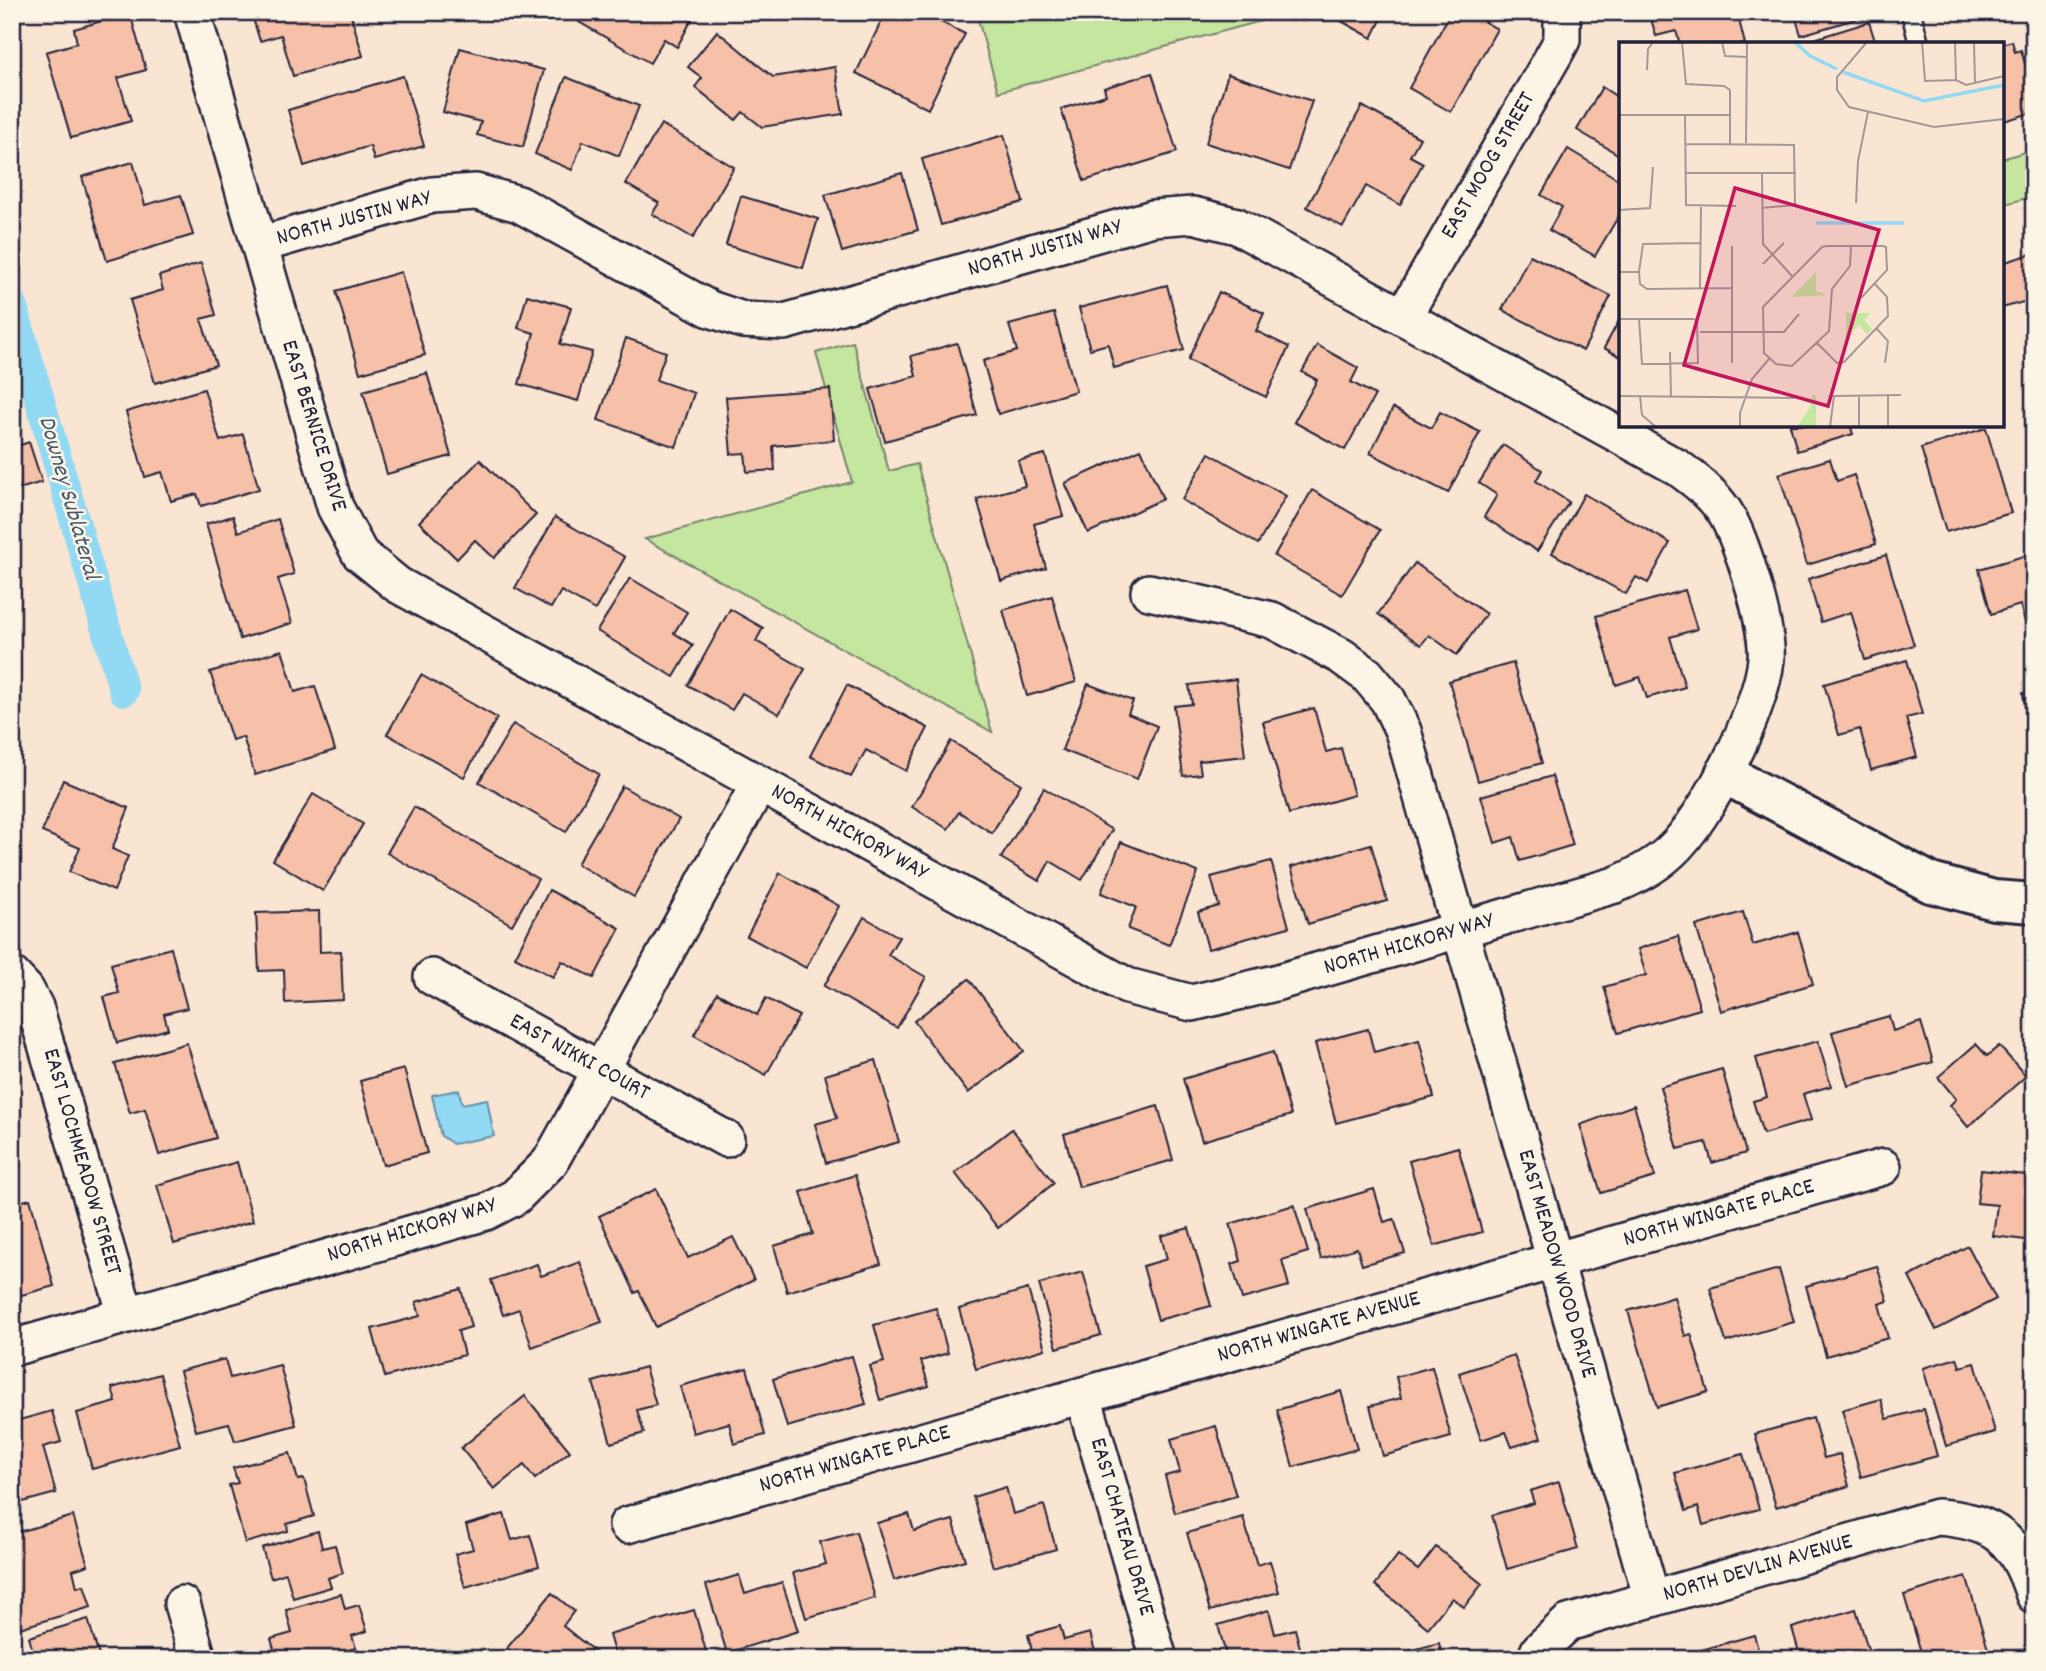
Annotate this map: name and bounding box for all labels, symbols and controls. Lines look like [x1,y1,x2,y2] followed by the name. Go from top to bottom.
[1619,42,2004,427] inset map
[1433,86,1545,246] street label: EAST MOOG STREET
[273,182,435,255] street label: NORTH JUSTIN WAY
[964,211,1126,287] street label: NORTH JUSTIN WAY
[271,336,355,516] street label: EAST BERNICE DRIVE
[28,412,108,586] water label: Downey Sublateral
[764,776,934,890] street label: NORTH HICKORY WAY
[1320,905,1498,985] street label: NORTH HICKORY WAY
[503,1006,655,1110] street label: EAST NIKKI COURT
[33,1045,129,1279] street label: EAST LOCHMEADOW STREET
[1508,1146,1605,1383] street label: EAST MEADOW WOOD DRIVE
[1620,1171,1819,1257] street label: NORTH WINGATE PLACE
[323,1189,501,1272] street label: NORTH HICKORY WAY
[1214,1283,1425,1373] street label: NORTH WINGATE AVENUE
[756,1417,955,1503] street label: NORTH WINGATE PLACE
[1080,1434,1162,1620] street label: EAST CHATEAU DRIVE
[1659,1526,1857,1612] street label: NORTH DEVLIN AVENUE

